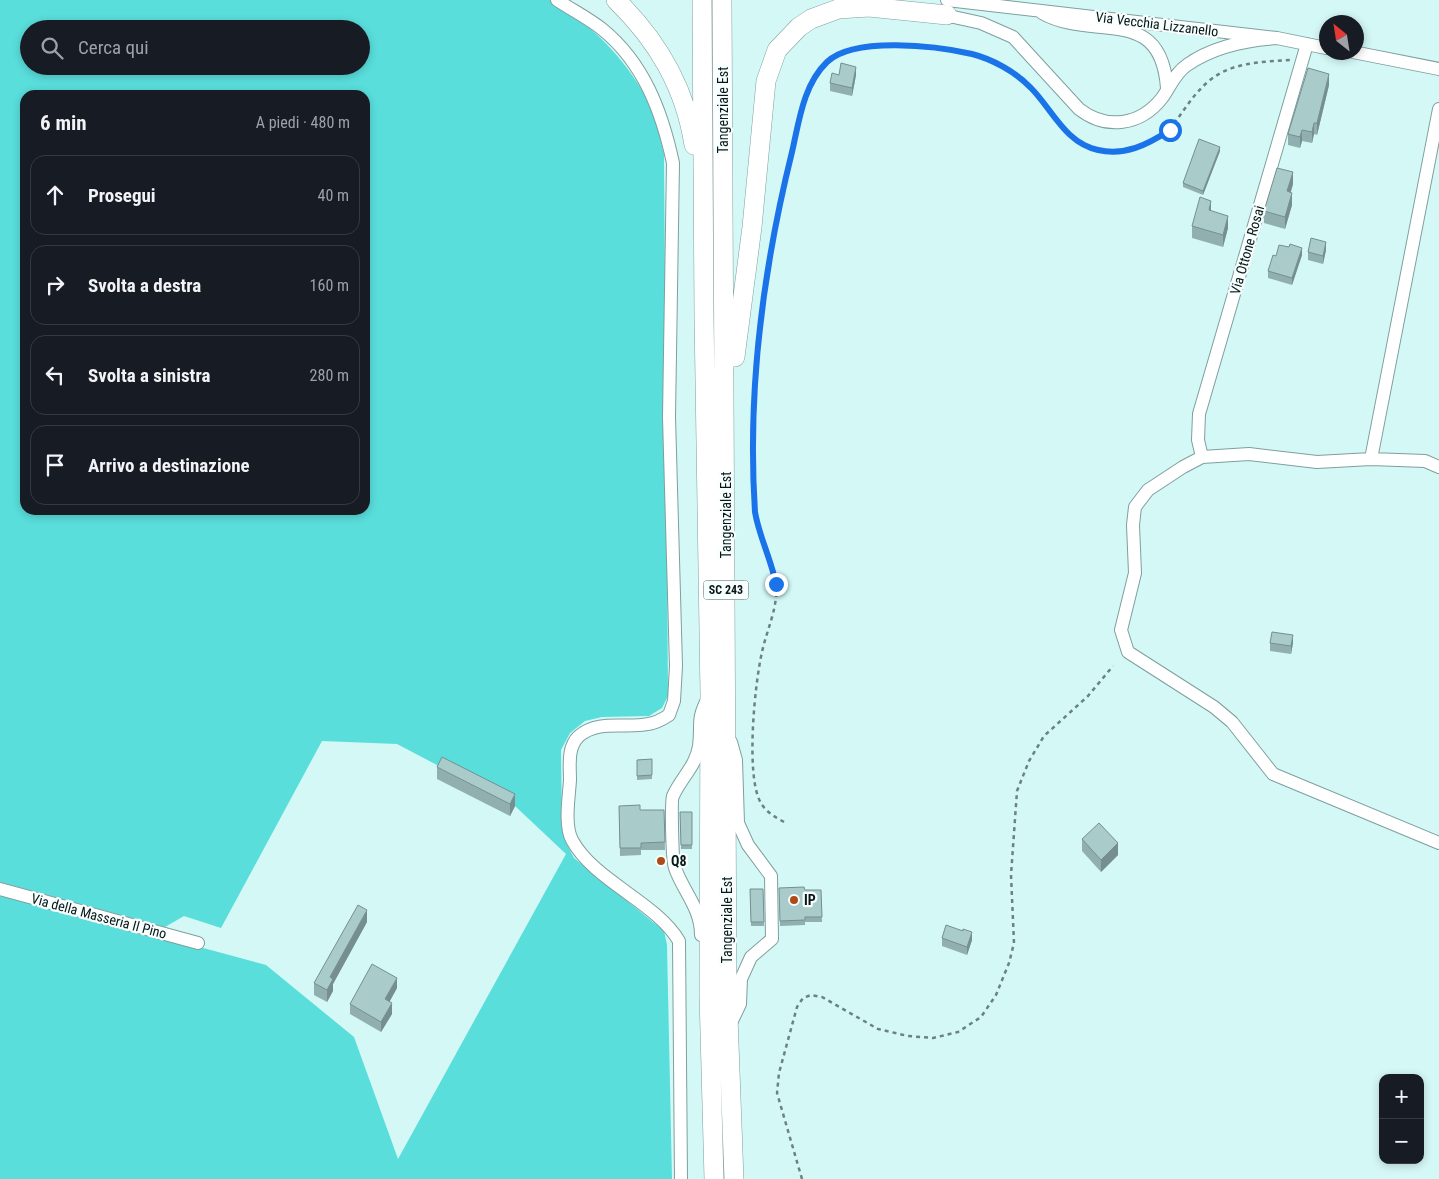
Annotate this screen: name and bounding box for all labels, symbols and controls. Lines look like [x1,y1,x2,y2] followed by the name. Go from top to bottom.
[1095,9,1219,39] street label: Via Vecchia Lizzanello
[1319,15,1364,60] north arrow
[20,20,370,75] search box
[38,34,66,62] icon: search
[78,36,149,59] text: Cerca qui
[715,67,731,153] street label: Tangenziale Est
[40,111,87,135] text: 6 min
[256,113,350,132] text: A piedi · 480 m
[1159,119,1182,142] route start
[41,181,69,209] icon: ahead
[88,184,156,207] text: Prosegui
[317,186,349,205] text: 40 m
[1227,204,1267,296] street label: Via Ottone Rosai
[41,271,69,299] icon: right
[88,274,201,297] text: Svolta a destra
[310,276,349,295] text: 160 m
[41,361,69,389] icon: left
[88,364,210,387] text: Svolta a sinistra
[310,366,349,385] text: 280 m
[41,451,69,479] icon: arrive
[88,454,250,477] text: Arrivo a destinazione
[718,472,734,558] street label: Tangenziale Est
[765,573,788,596] route end
[704,580,748,600] road number: SC 243
[671,853,687,869] place label: Q8
[655,855,667,867] marker: Q8
[719,877,735,963] street label: Tangenziale Est
[30,890,168,942] street label: Via della Masseria Il Pino
[804,892,816,908] place label: IP
[788,894,800,906] marker: IP
[1379,1074,1424,1164] map controls
[1379,1074,1424,1119] button: +
[1379,1119,1424,1164] button: −

